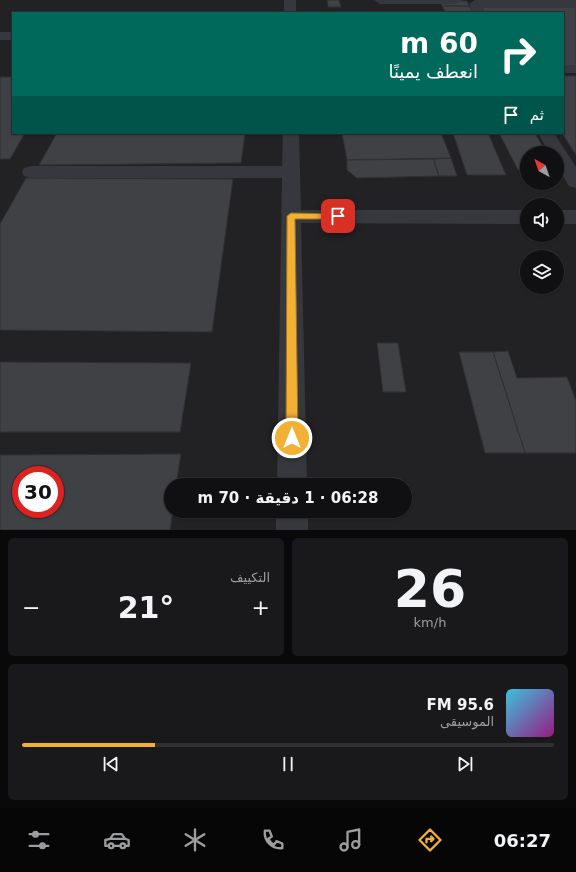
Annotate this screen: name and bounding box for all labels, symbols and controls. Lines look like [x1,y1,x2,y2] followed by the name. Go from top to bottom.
[400,27,478,60] text: 60 m
[492,28,544,80] icon: right
[388,61,478,82] text: انعطف يمينًا
[500,104,522,126] icon: arrive
[530,106,544,124] text: ثم
[520,146,564,190] north arrow
[520,146,564,294] map controls
[520,198,564,242] button: sound
[321,199,355,233] pin
[327,205,349,227] icon: arrive
[520,250,564,294] button: layers
[271,417,313,459] position arrow
[12,466,64,518] speed limit sign: 30
[198,489,379,507] text: 06:28 · 1 دقيقة · 70 m
[394,559,466,619] text: 26
[230,570,270,585] text: التكييف
[118,590,174,625] text: 21°
[22,595,40,620] text: −
[252,595,270,620] text: +
[414,615,446,630] text: km/h
[427,696,494,714] text: 95.6 FM
[440,714,494,729] text: الموسيقى
[100,753,122,775] icon: previous
[277,753,299,775] icon: pause
[454,753,476,775] icon: next
[25,826,53,854] icon: filters
[103,826,131,854] icon: car
[181,826,209,854] icon: climate
[259,826,287,854] icon: phone
[337,826,365,854] icon: music
[416,826,444,854] icon: directions
[494,830,551,851] text: 06:27

